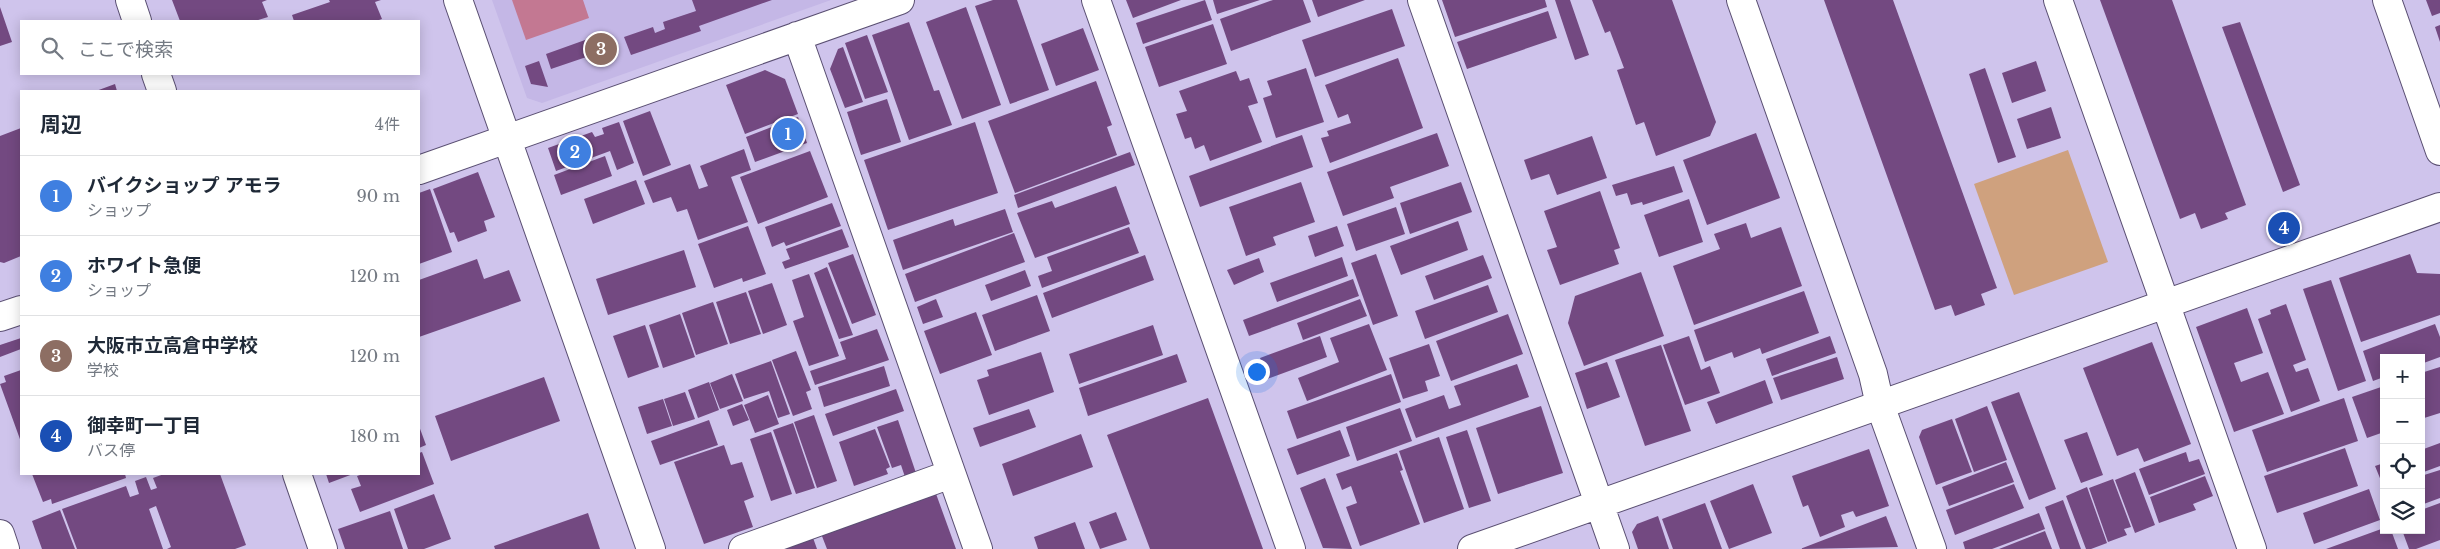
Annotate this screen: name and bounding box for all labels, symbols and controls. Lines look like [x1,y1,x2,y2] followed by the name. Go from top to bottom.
[20,20,420,75] search box
[585,30,617,68] pin: 3
[38,34,66,62] icon: search
[78,38,173,61] text: ここで検索
[40,112,82,138] text: 周辺
[375,114,400,134] text: 4件
[772,115,804,153] pin: 1
[559,133,591,171] pin: 2
[87,174,282,197] text: バイクショップ アモラ
[53,186,59,206] text: 1
[357,186,400,206] text: 90 m
[87,200,151,220] text: ショップ
[2268,209,2300,247] pin: 4
[87,254,201,277] text: ホワイト急便
[51,266,61,286] text: 2
[350,266,400,286] text: 120 m
[87,280,151,300] text: ショップ
[87,334,258,357] text: 大阪市立高倉中学校
[51,346,61,366] text: 3
[350,346,400,366] text: 120 m
[2380,354,2425,534] map controls
[2380,354,2425,399] button: +
[1244,359,1270,385] your location
[87,360,119,380] text: 学校
[2380,399,2425,444] button: −
[87,414,201,437] text: 御幸町一丁目
[51,426,61,446] text: 4
[350,426,400,446] text: 180 m
[87,440,135,460] text: バス停
[2380,444,2425,489] button: locate
[2380,489,2425,534] button: layers

